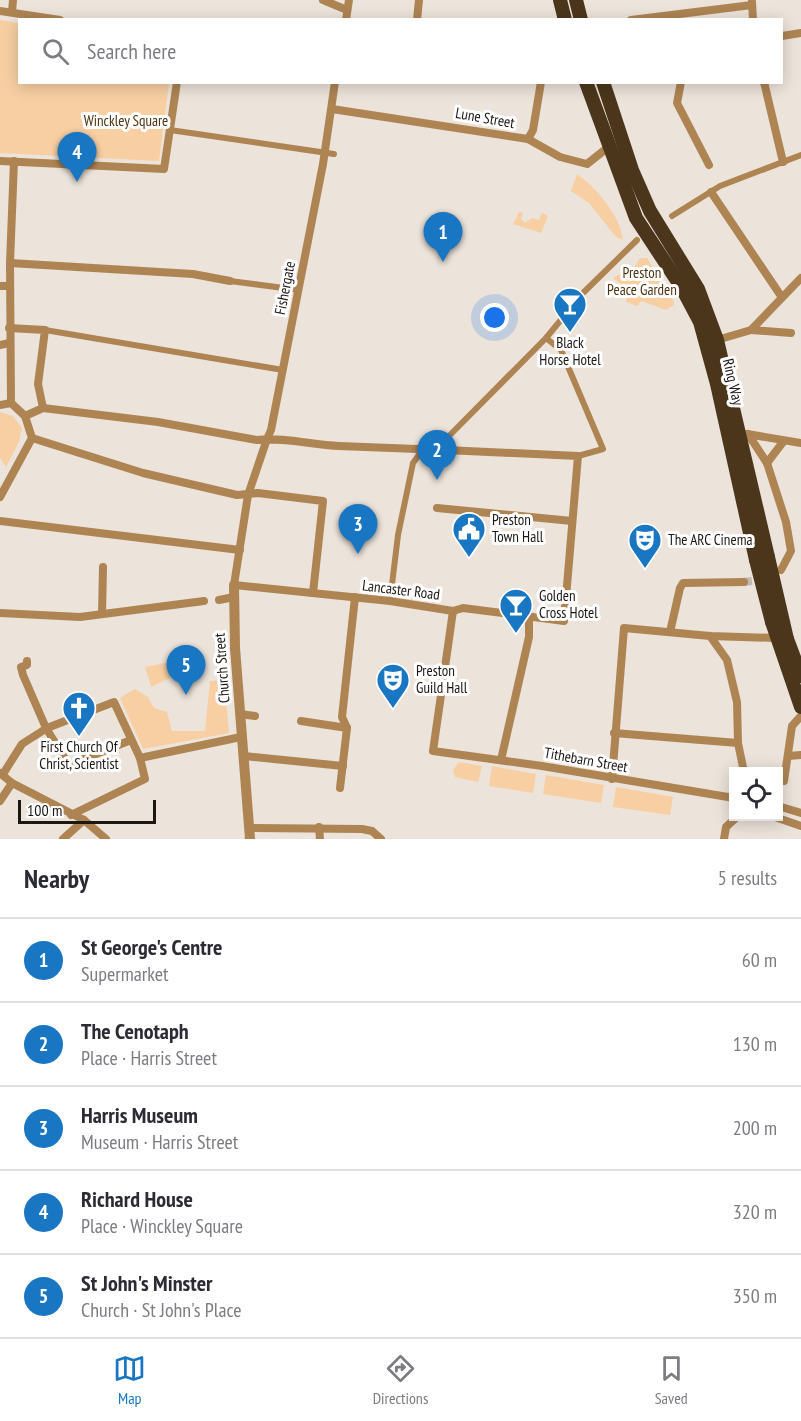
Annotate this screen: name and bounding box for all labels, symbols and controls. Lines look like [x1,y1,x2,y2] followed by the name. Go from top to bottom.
[18,18,783,84] search box
[39,35,72,68] icon: search
[87,37,176,65] text: Search here
[454,103,516,132] street label: Lune Street
[84,111,168,130] park label: Winckley Square
[58,132,97,182] pin: 4
[424,212,462,262] pin: 1
[270,260,299,316] street label: Fishergate
[607,263,677,299] park label: Preston Peace Garden
[552,286,588,333] bar icon: Black Horse Hotel
[480,303,509,332] your location
[539,333,601,369] place label: Black Horse Hotel
[719,357,748,408] street label: Ring Way
[418,430,456,480] pin: 2
[338,504,378,554] pin: 3
[492,510,544,546] place label: Preston Town Hall
[451,511,487,558] public building icon: Preston Town Hall
[627,522,663,569] theatre icon: The ARC Cinema
[668,530,752,549] place label: The ARC Cinema
[361,575,441,604] street label: Lancaster Road
[539,586,598,622] place label: Golden Cross Hotel
[498,587,534,634] bar icon: Golden Cross Hotel
[210,632,233,704] street label: Church Street
[166,646,206,695] pin: 5
[416,661,468,697] place label: Preston Guild Hall
[375,662,411,709] theatre icon: Preston Guild Hall
[61,690,97,737] church icon: First Church Of Christ, Scientist
[39,737,119,773] place label: First Church Of Christ, Scientist
[543,743,629,776] street label: Tithebarn Street
[729,767,783,821] map controls
[729,767,783,821] button: locate
[18,797,156,824] scale bar
[27,800,62,820] text: 100 m
[24,862,89,895] text: Nearby
[718,865,777,891] text: 5 results
[81,933,223,961] text: St George's Centre
[39,947,48,973] text: 1
[742,947,777,973] text: 60 m
[81,961,169,987] text: Supermarket
[81,1017,189,1045] text: The Cenotaph
[39,1031,48,1057] text: 2
[733,1031,777,1057] text: 130 m
[81,1045,217,1071] text: Place · Harris Street
[81,1101,198,1129] text: Harris Museum
[39,1115,48,1141] text: 3
[733,1115,777,1141] text: 200 m
[81,1129,238,1155] text: Museum · Harris Street
[81,1185,193,1213] text: Richard House
[39,1199,48,1225] text: 4
[733,1199,777,1225] text: 320 m
[81,1213,243,1239] text: Place · Winckley Square
[81,1269,213,1297] text: St John's Minster
[39,1283,48,1309] text: 5
[733,1283,777,1309] text: 350 m
[81,1297,241,1323] text: Church · St John's Place
[113,1352,146,1408] tab: Map
[373,1352,428,1408] tab: Directions
[655,1352,688,1408] tab: Saved

